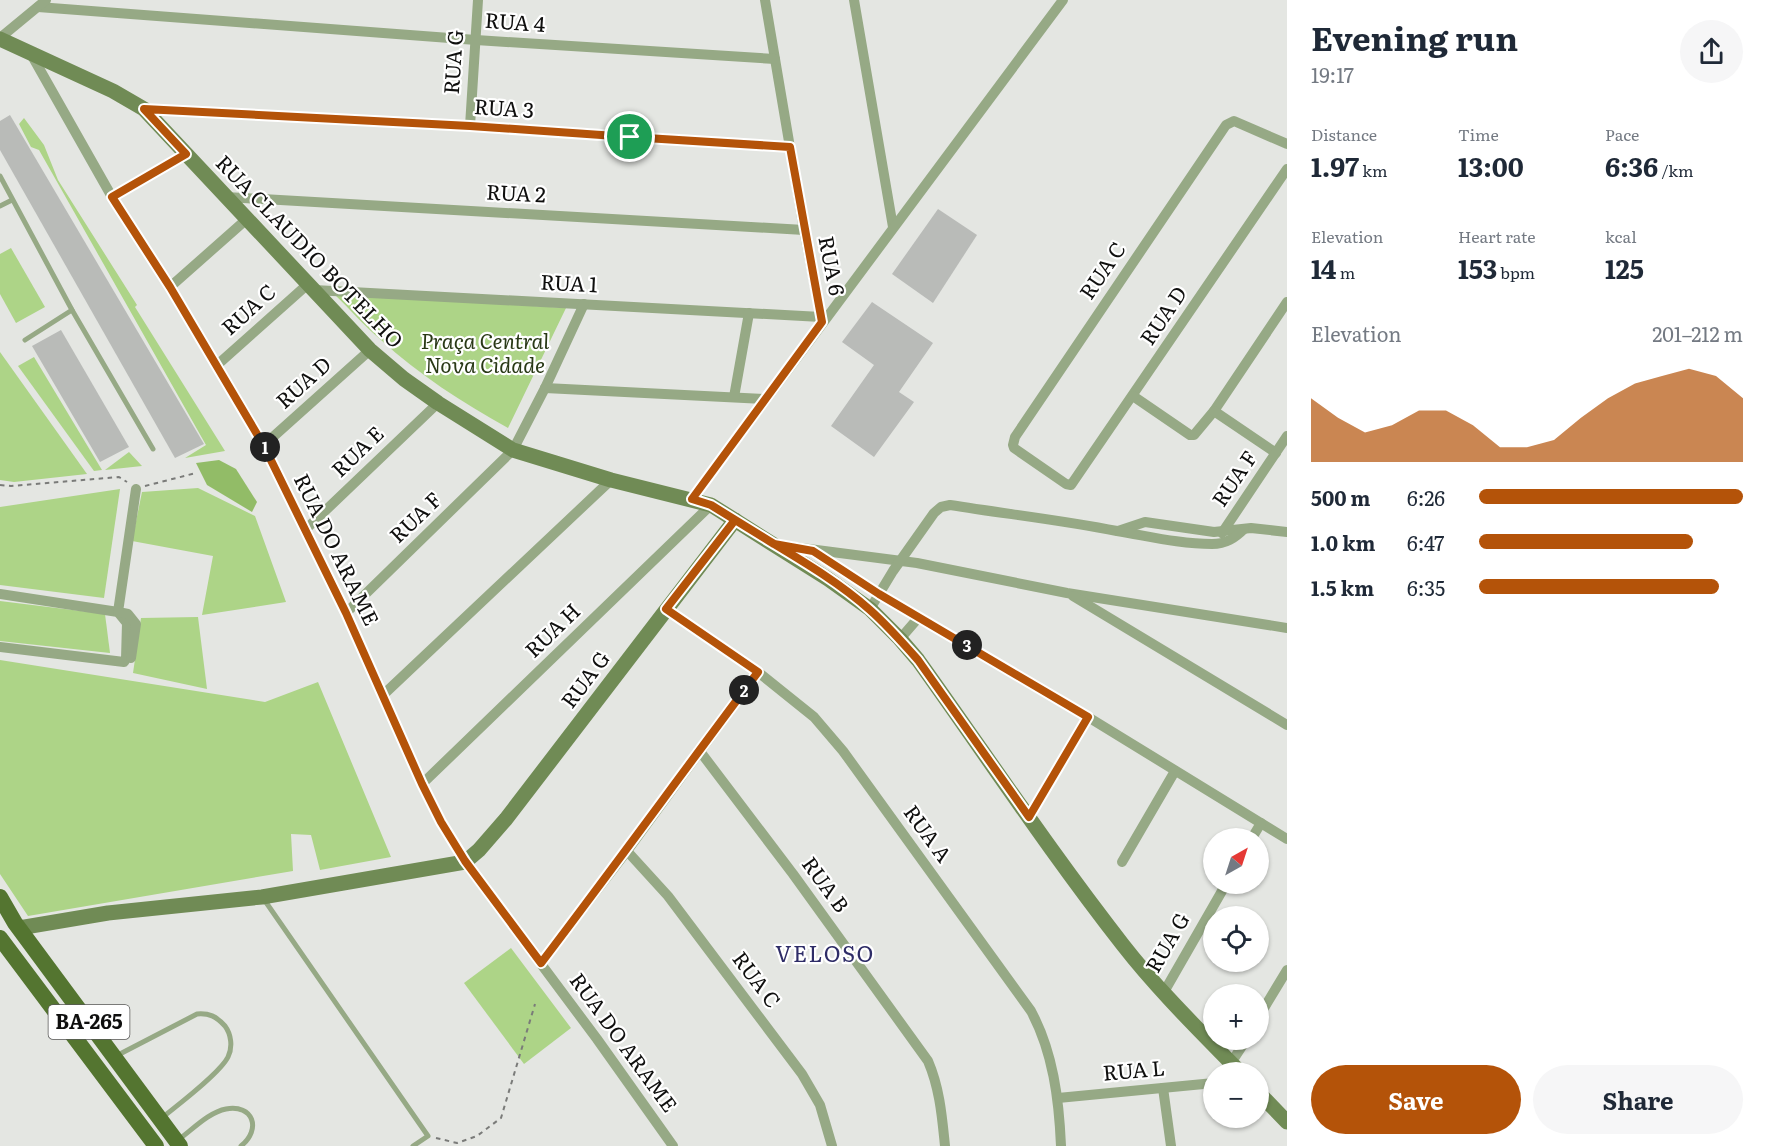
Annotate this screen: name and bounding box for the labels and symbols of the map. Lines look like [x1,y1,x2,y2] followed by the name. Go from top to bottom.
[484,3,547,38] street label: RUA 4
[434,28,469,95] street label: RUA G
[473,89,535,124] street label: RUA 3
[604,111,655,162] pin
[210,150,408,354] street label: RUA CLAUDIO BOTELHO
[486,174,547,209] street label: RUA 2
[812,233,854,298] street label: RUA 6
[1070,235,1132,305] street label: RUA C
[540,265,599,299] street label: RUA 1
[217,279,281,341] street label: RUA C
[1131,279,1193,350] street label: RUA D
[421,324,549,379] park label: Praça Central Nova Cidade
[268,348,337,414] street label: RUA D
[323,417,389,483] street label: RUA E
[250,432,280,462] pin: 1
[1203,443,1263,512] street label: RUA F
[288,468,389,630] street label: RUA DO ARAME
[381,483,447,549] street label: RUA F
[517,595,586,664] street label: RUA H
[952,630,982,660] pin: 3
[552,643,616,714] street label: RUA G
[729,675,759,705] pin: 2
[898,797,961,868] street label: RUA A
[1203,828,1269,894] north arrow
[796,849,858,918] street label: RUA B
[1136,906,1196,978] street label: RUA G
[775,936,875,969] district label: VELOSO
[726,944,790,1013] street label: RUA C
[564,965,686,1118] street label: RUA DO ARAME
[48,1005,130,1039] road number: BA-265
[1101,1050,1166,1087] street label: RUA L

